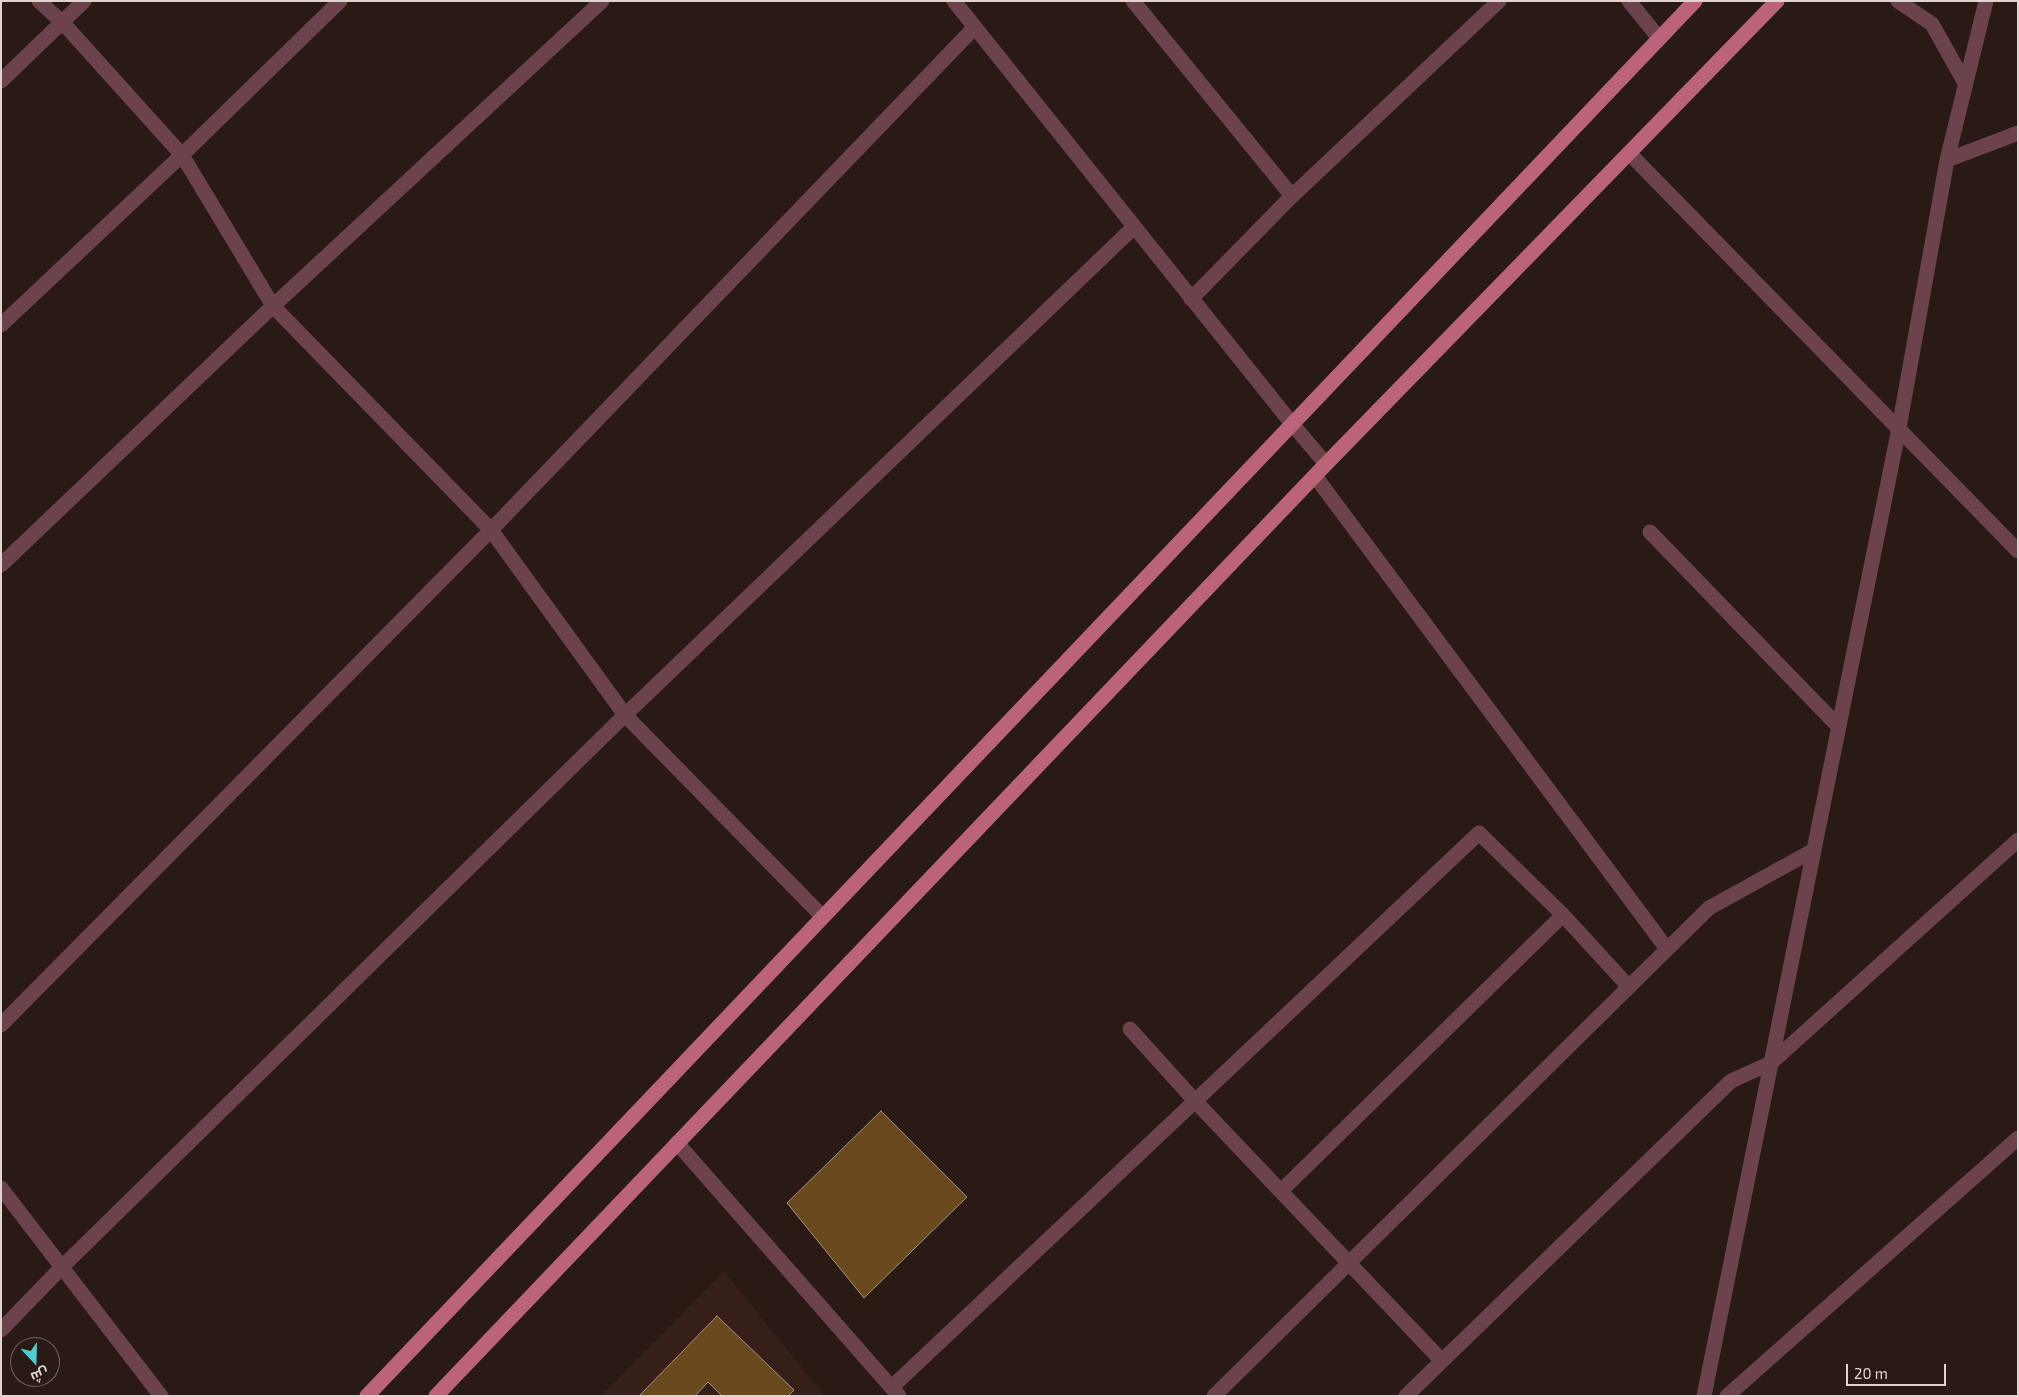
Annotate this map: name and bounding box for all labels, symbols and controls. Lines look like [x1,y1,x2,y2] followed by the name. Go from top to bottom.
[10,1337,60,1387] north arrow
[1849,1354,1949,1386] scale bar
[29,1364,52,1387] text: ش
[1854,1364,1888,1382] text: 20 m

